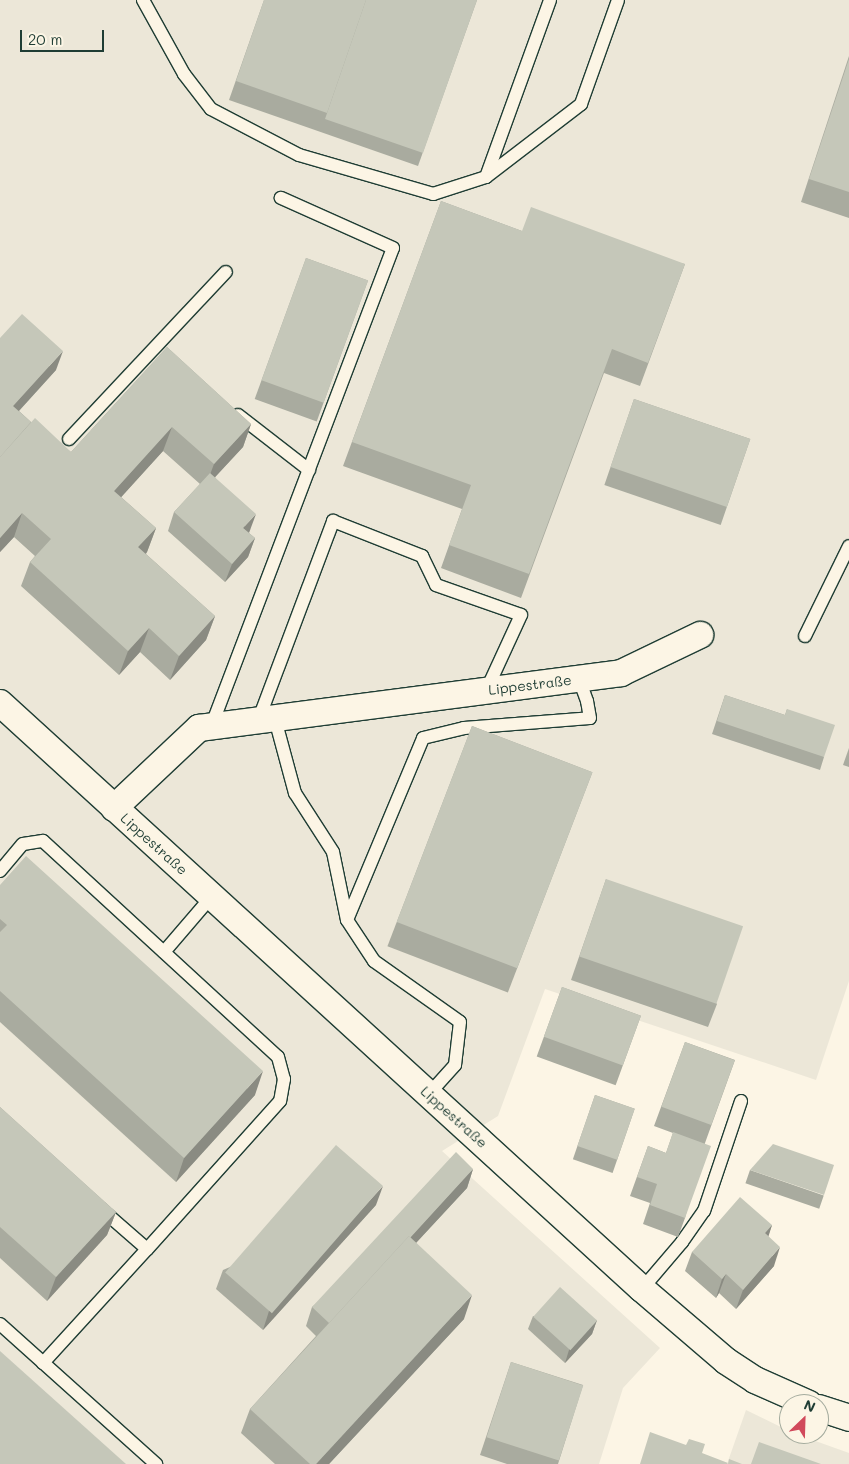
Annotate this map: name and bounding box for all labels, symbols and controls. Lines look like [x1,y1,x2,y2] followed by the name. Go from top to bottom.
[22,20,106,52] scale bar
[28,29,62,49] text: 20 m
[487,672,573,698] street label: Lippestraße
[117,810,191,878] street label: Lippestraße
[417,1083,491,1151] street label: Lippestraße
[779,1394,829,1444] north arrow
[801,1395,819,1417] text: N

